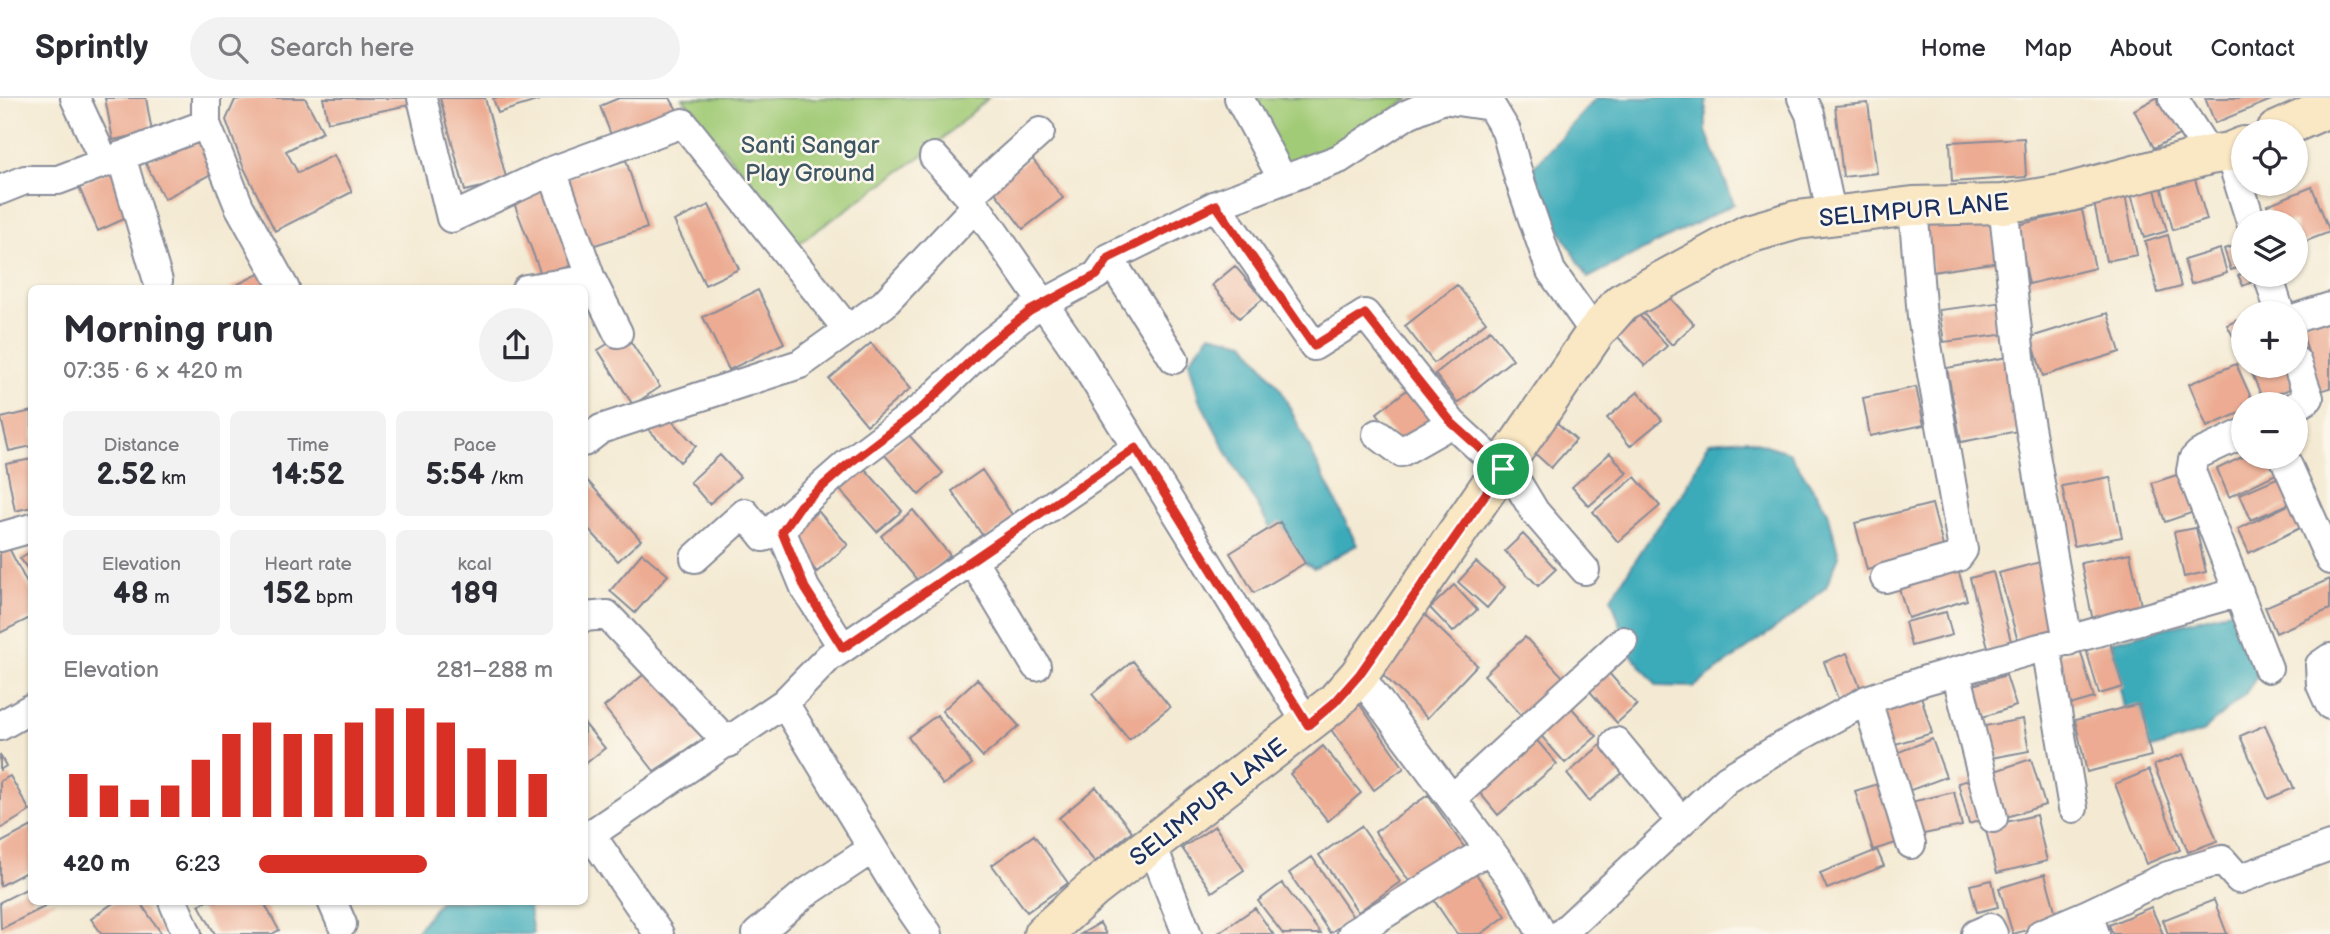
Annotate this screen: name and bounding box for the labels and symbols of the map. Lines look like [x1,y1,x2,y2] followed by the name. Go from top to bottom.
[741,131,880,188] park label: Santi Sangar Play Ground
[1818,188,2010,233] street label: SELIMPUR LANE
[1473,439,1533,499] pin
[1124,732,1292,873] street label: SELIMPUR LANE

